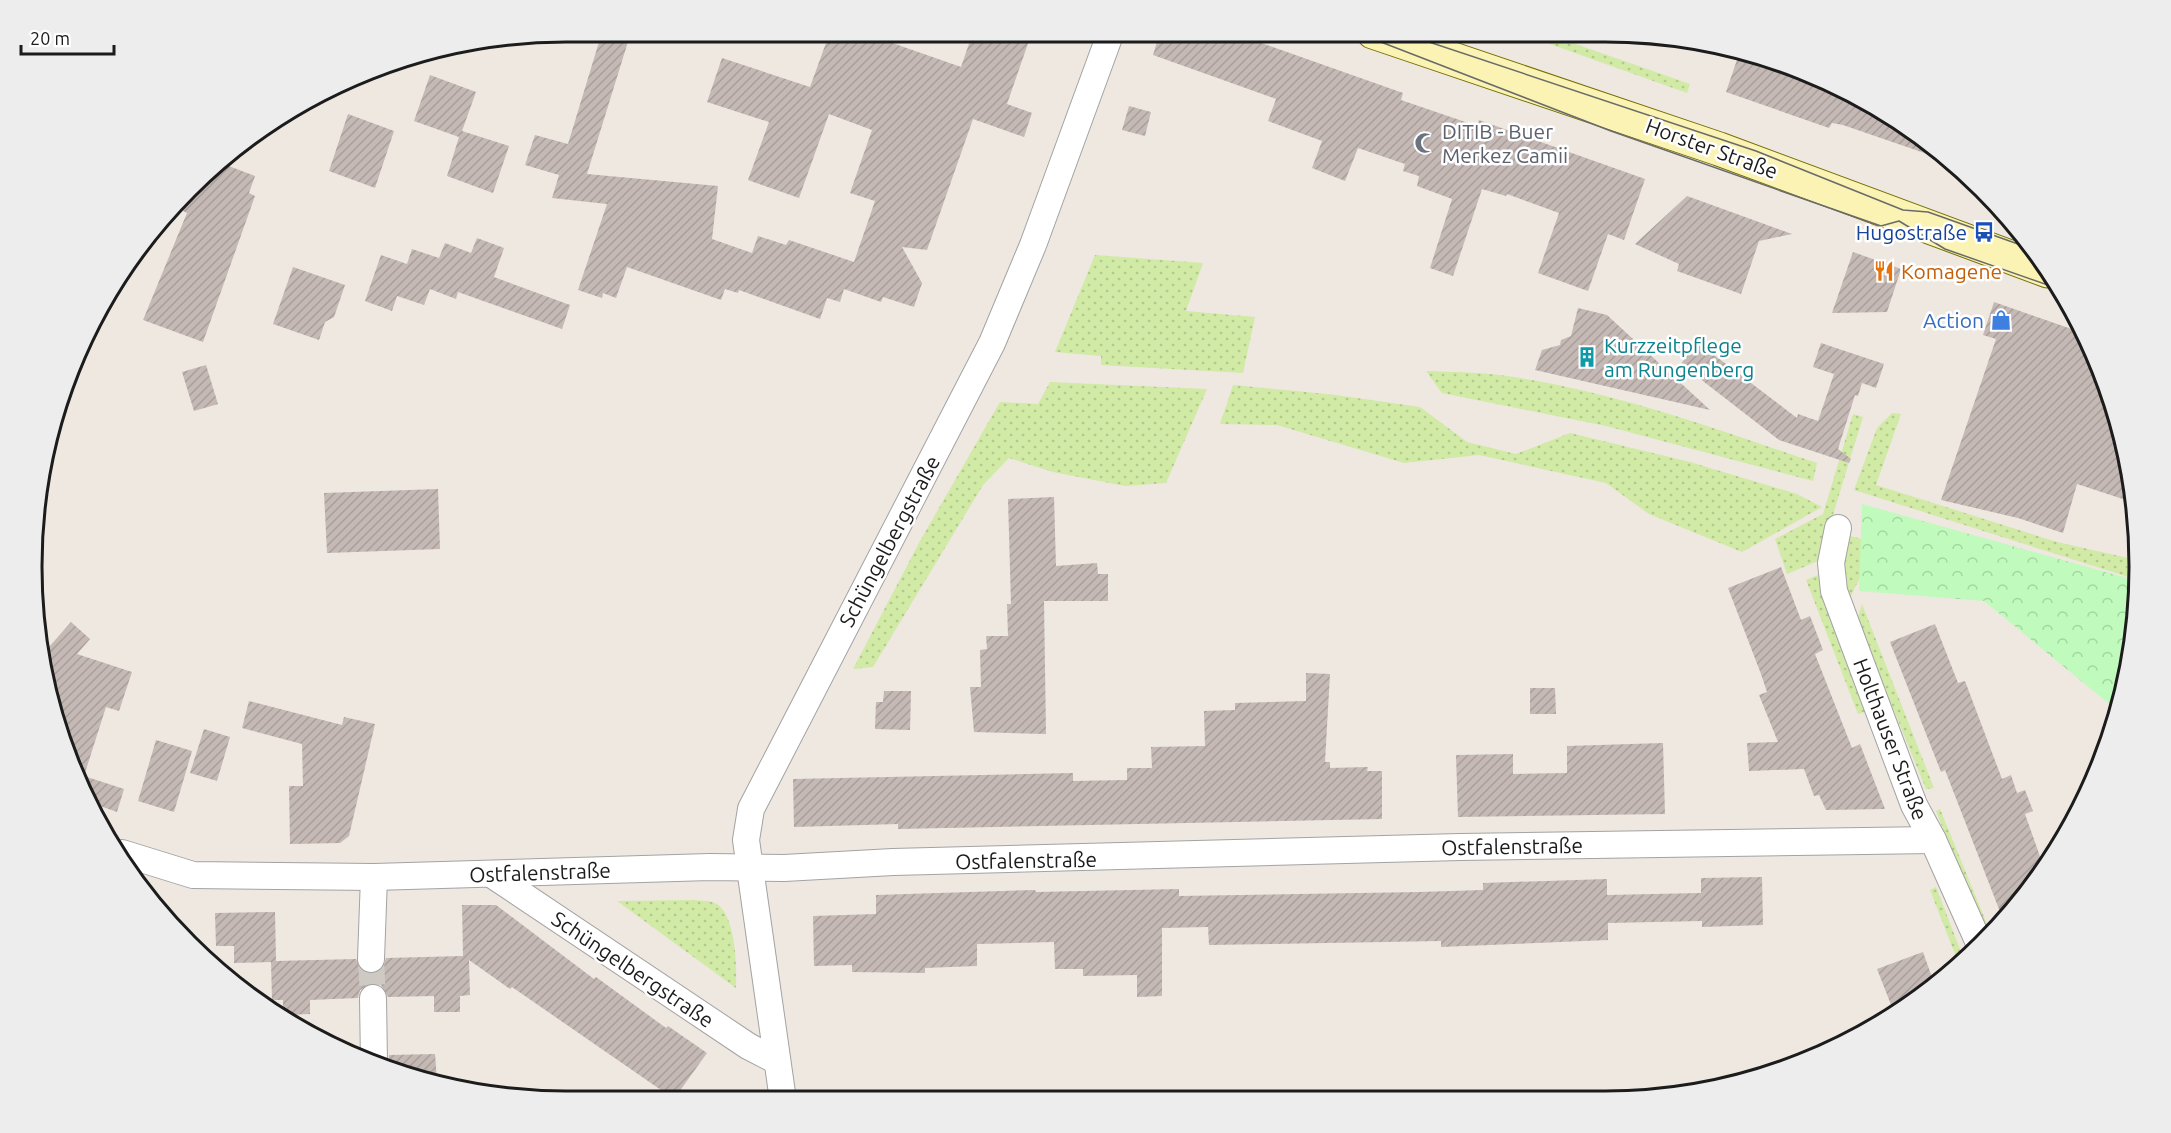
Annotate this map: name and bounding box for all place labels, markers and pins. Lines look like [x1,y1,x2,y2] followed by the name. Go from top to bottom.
[1442,119,1568,167] place label: DITIB - Buer Merkez Camii
[1413,131,1437,155] mosque icon: DITIB - Buer Merkez Camii
[1856,220,1967,244] place label: Hugostraße
[1972,220,1996,244] bus stop icon: Hugostraße
[1872,259,1896,283] restaurant icon: Komagene
[1901,259,2002,283] place label: Komagene
[1923,308,1984,332] place label: Action
[1989,308,2013,332] shop icon: Action
[1604,333,1754,381] place label: Kurzzeitpflege am Rungenberg
[1575,345,1599,369] building icon: Kurzzeitpflege am Rungenberg

